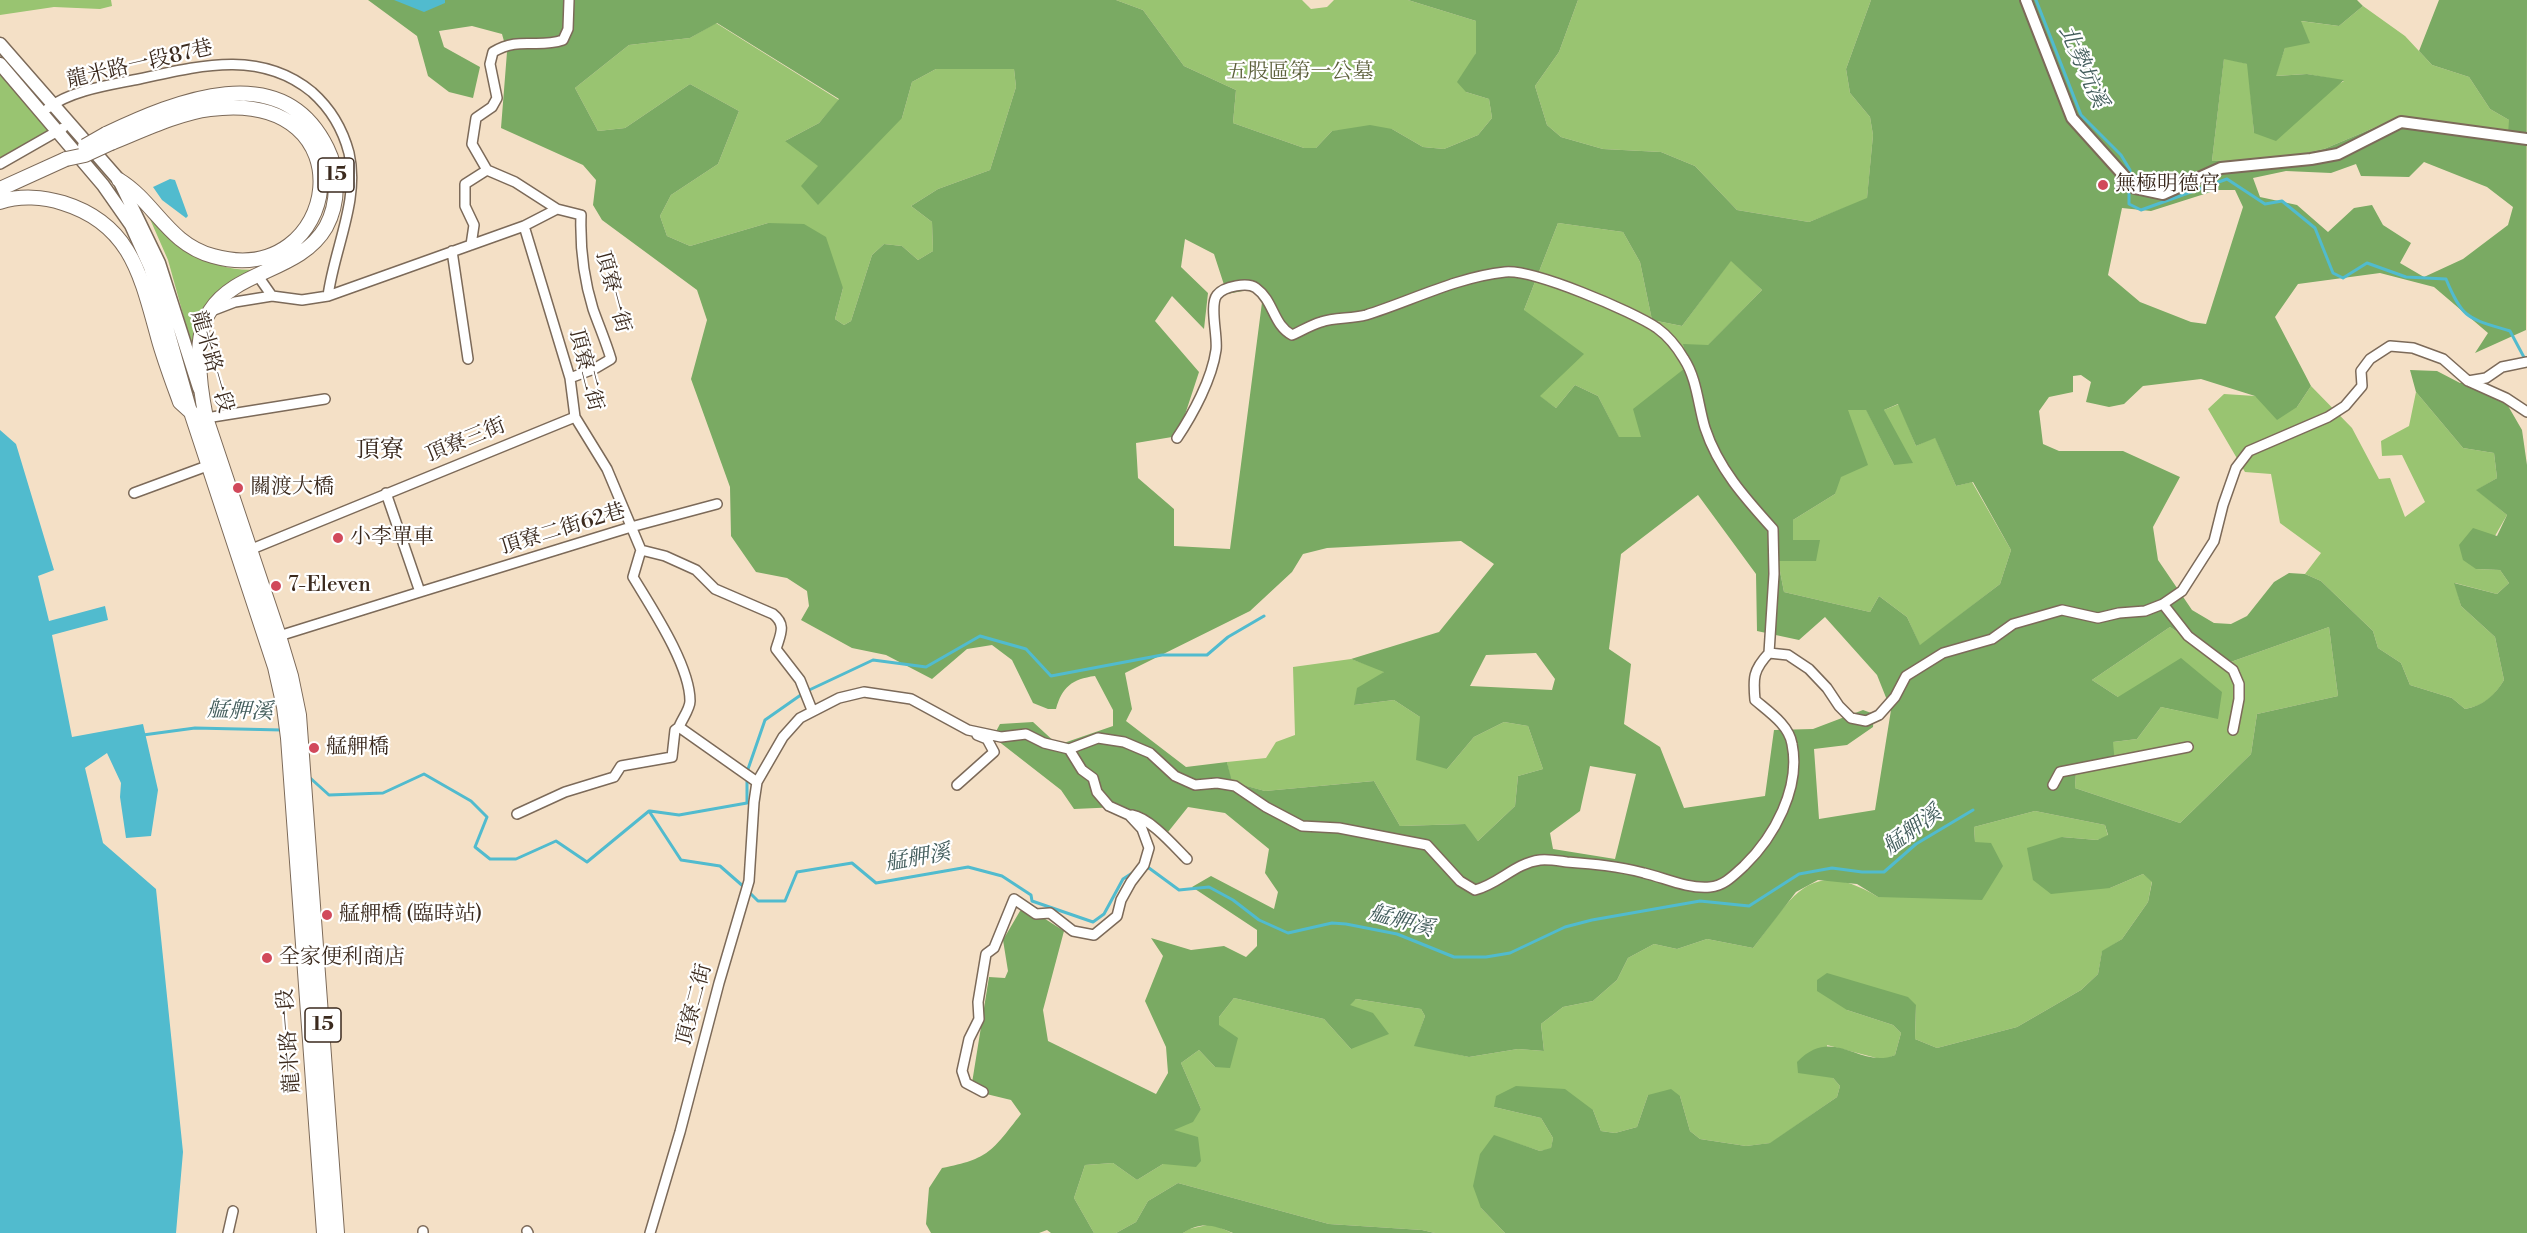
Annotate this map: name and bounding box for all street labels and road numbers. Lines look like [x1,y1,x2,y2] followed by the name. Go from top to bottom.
[64,36,216,94] street label: 龍米路一段87巷
[318,158,354,192] road number: 15
[589,248,635,336] street label: 頂寮一街
[184,308,238,416] street label: 龍米路一段
[563,326,607,414] street label: 頂寮二街
[422,414,510,468] street label: 頂寮三街
[497,499,629,561] street label: 頂寮二街62巷
[672,961,718,1049] street label: 頂寮二街
[274,988,306,1094] street label: 龍米路一段
[305,1008,341,1042] road number: 15

